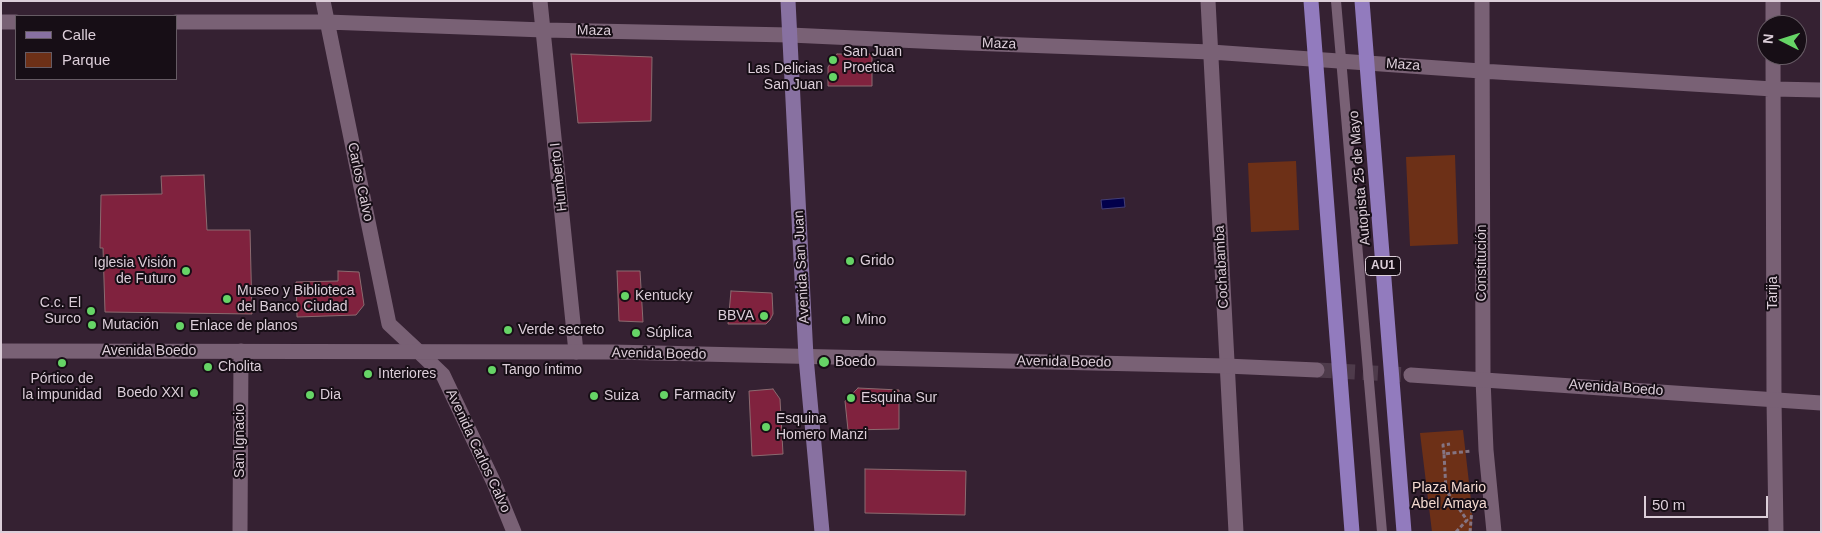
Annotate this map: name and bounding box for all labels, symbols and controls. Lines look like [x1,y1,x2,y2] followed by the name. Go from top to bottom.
[15,15,178,80] legend
[1757,15,1807,65] north arrow
[577,22,611,40] street label: Maza
[62,26,96,43] text: Calle
[1760,33,1776,45] text: N
[982,35,1016,53] street label: Maza
[843,44,902,76] place label: San Juan Proetica
[62,51,110,68] text: Parque
[827,54,839,66] marker: San Juan Proetica
[1385,55,1421,75] street label: Maza
[748,61,823,94] place label: Las Delicias San Juan
[827,71,839,83] marker: Las Delicias San Juan
[1346,110,1374,246] street label: Autopista 25 de Mayo
[343,141,377,223] street label: Carlos Calvo
[547,142,571,212] street label: Humberto I
[791,210,813,324] street label: Avenida San Juan
[1474,224,1490,302] street label: Constitución
[1211,225,1233,309] street label: Cochabamba
[860,253,894,269] place label: Grido
[94,255,176,288] place label: Iglesia Visión de Futuro
[844,255,856,267] marker: Grido
[1366,256,1400,276] road number: AU1
[180,265,192,277] marker: Iglesia Visión de Futuro
[1765,276,1781,310] street label: Tarija
[237,283,355,316] place label: Museo y Biblioteca del Banco Ciudad
[635,288,693,304] place label: Kentucky
[619,290,631,302] marker: Kentucky
[221,293,233,305] marker: Museo y Biblioteca del Banco Ciudad
[40,295,81,328] place label: C.c. El Surco
[85,305,97,317] marker: C.c. El Surco
[718,308,754,324] place label: BBVA
[758,310,770,322] marker: BBVA
[856,312,886,328] place label: Mino
[840,314,852,326] marker: Mino
[102,317,159,333] place label: Mutación
[190,318,297,334] place label: Enlace de planos
[86,319,98,331] marker: Mutación
[174,320,186,332] marker: Enlace de planos
[518,322,604,338] place label: Verde secreto
[502,324,514,336] marker: Verde secreto
[646,325,692,341] place label: Súplica
[630,327,642,339] marker: Súplica
[102,343,196,359] street label: Avenida Boedo
[612,345,706,363] street label: Avenida Boedo
[1017,353,1111,371] street label: Avenida Boedo
[835,354,875,370] place label: Boedo
[817,355,831,369] marker: Boedo
[56,357,68,369] marker: Pórtico de la impunidad
[218,359,262,375] place label: Cholita
[202,361,214,373] marker: Cholita
[502,362,582,378] place label: Tango íntimo
[486,364,498,376] marker: Tango íntimo
[378,366,436,382] place label: Interiores
[362,368,374,380] marker: Interiores
[22,371,102,404] place label: Pórtico de la impunidad
[1568,376,1664,400] street label: Avenida Boedo
[117,385,184,401] place label: Boedo XXI
[188,387,200,399] marker: Boedo XXI
[320,387,341,403] place label: Dia
[442,387,514,515] street label: Avenida Carlos Calvo
[674,387,735,403] place label: Farmacity
[604,388,639,404] place label: Suiza
[304,389,316,401] marker: Dia
[658,389,670,401] marker: Farmacity
[588,390,600,402] marker: Suiza
[861,390,937,406] place label: Esquina Sur
[845,392,857,404] marker: Esquina Sur
[232,404,248,478] street label: San Ignacio
[776,411,867,444] place label: Esquina Homero Manzi
[760,421,772,433] marker: Esquina Homero Manzi
[1411,480,1487,512] park label: Plaza Mario Abel Amaya
[1647,486,1771,518] scale bar
[1652,496,1685,513] text: 50 m

